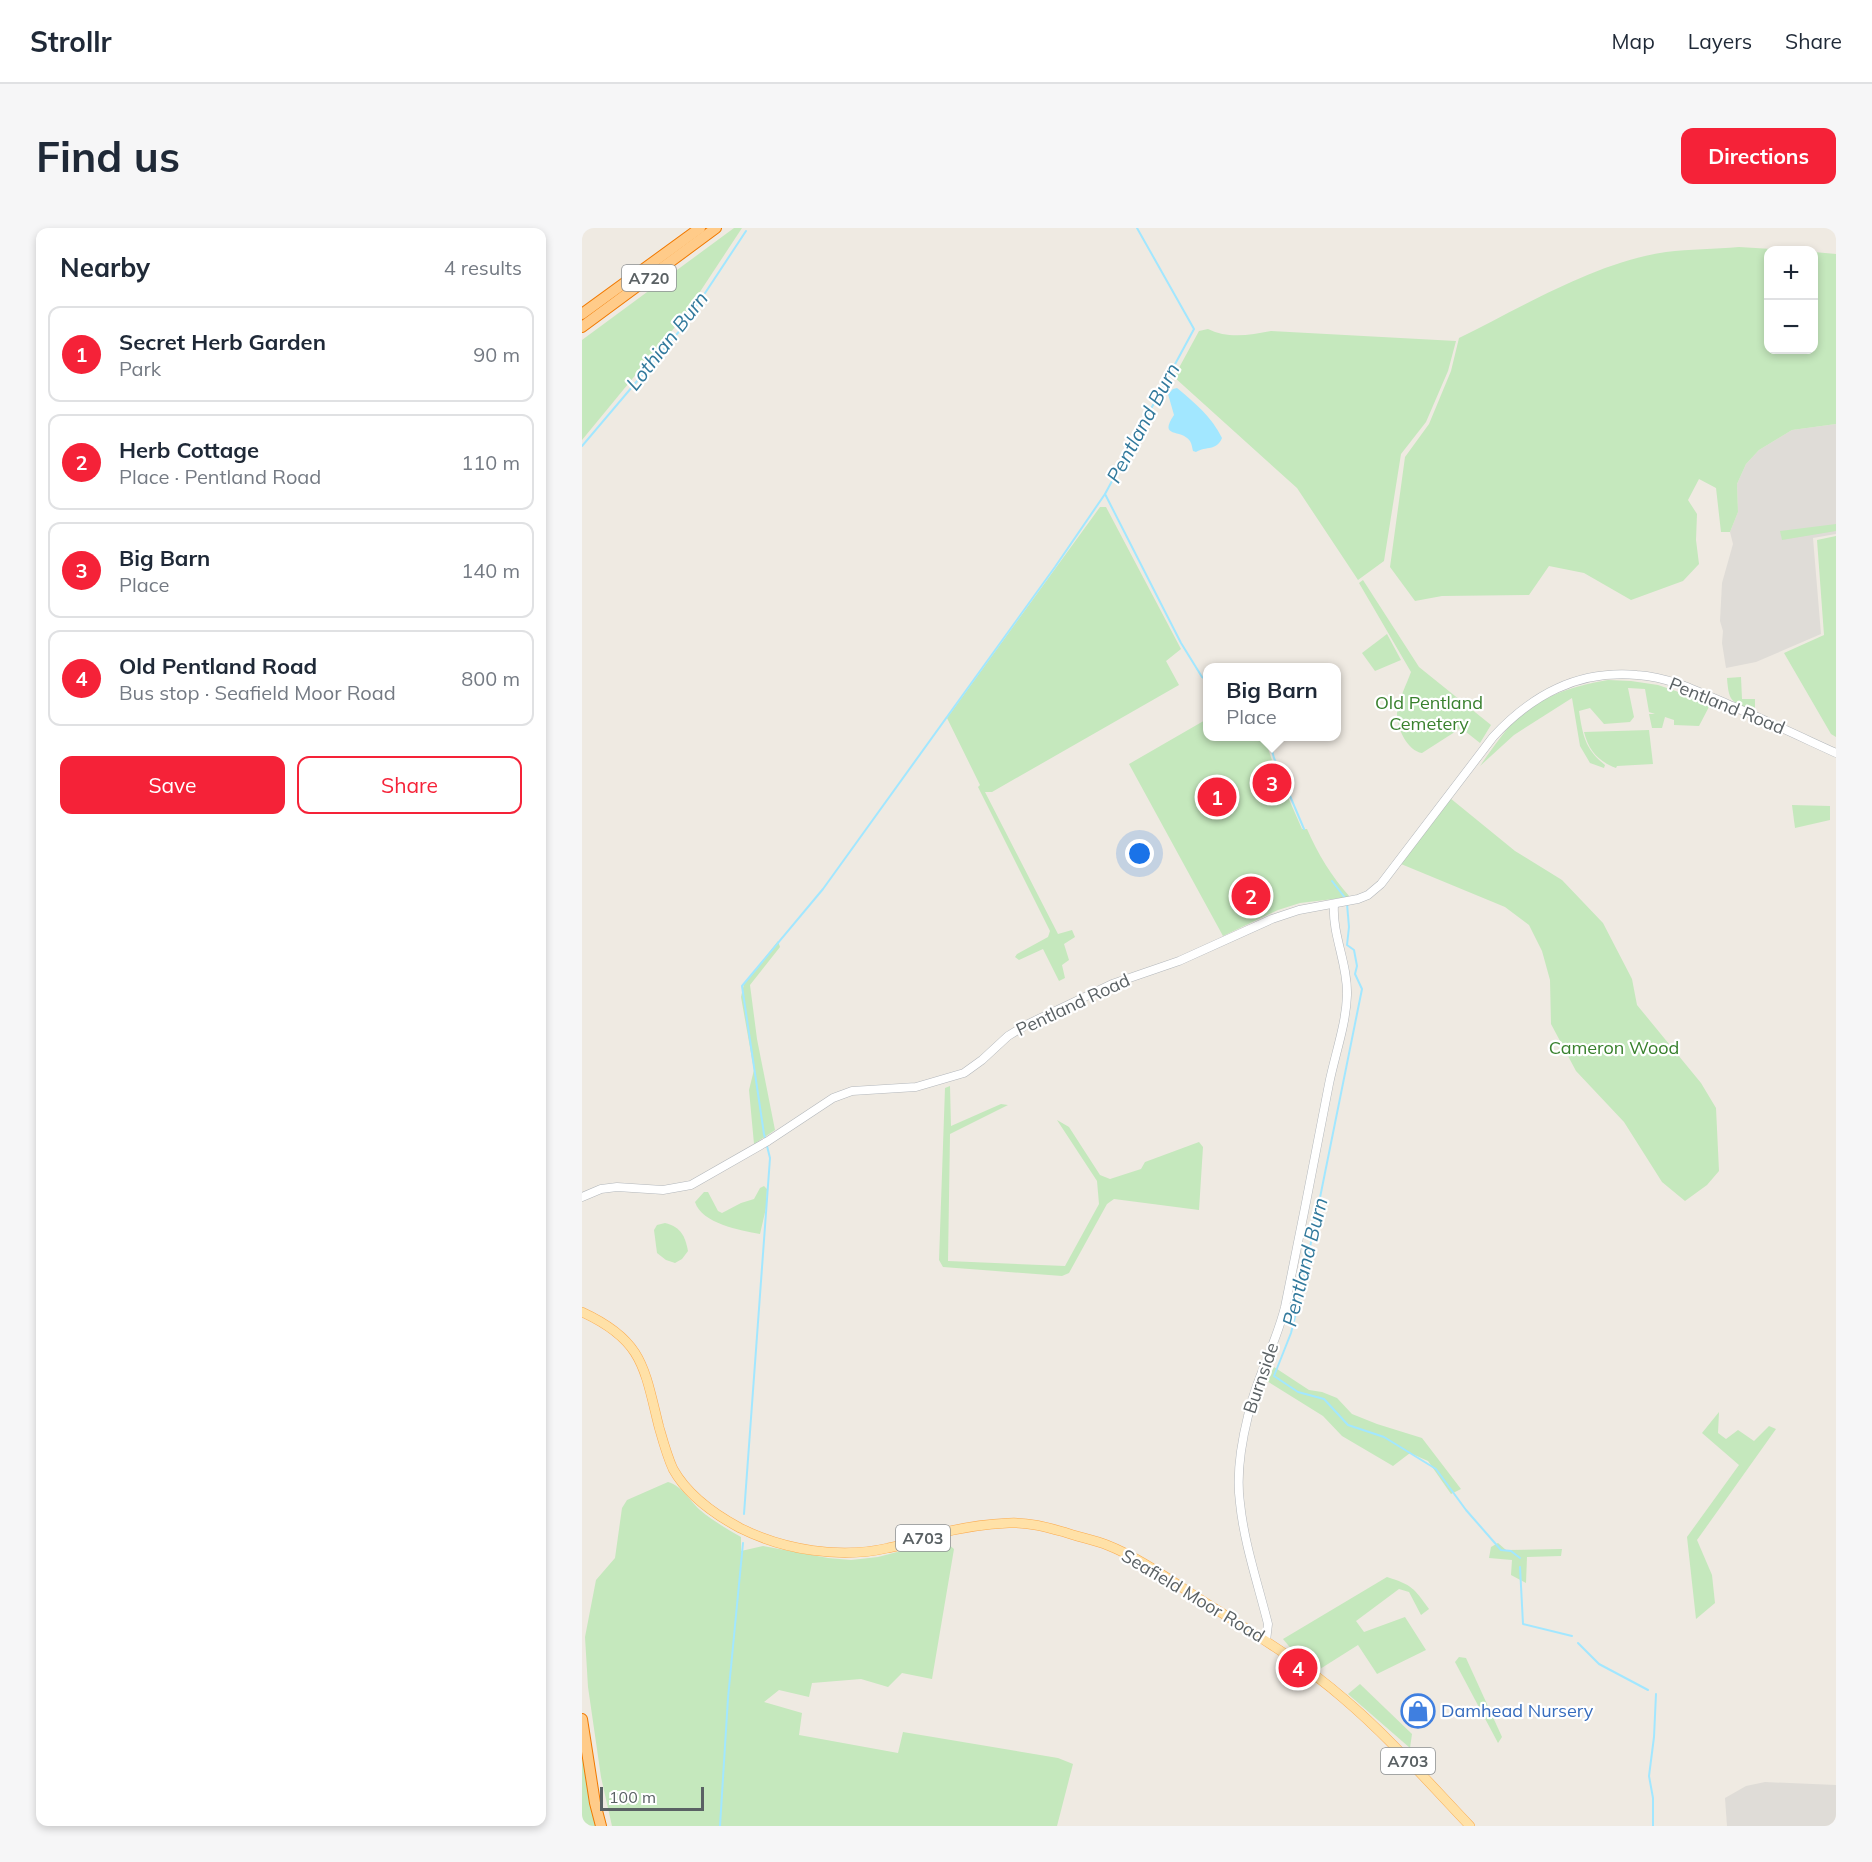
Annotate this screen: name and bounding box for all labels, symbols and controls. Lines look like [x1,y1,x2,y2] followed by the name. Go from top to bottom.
[30,24,112,59] text: Strollr
[1612,28,1655,54] text: Map
[1688,28,1752,54] text: Layers
[1785,28,1842,54] text: Share
[1681,128,1836,184] button: Directions
[36,130,180,183] text: Find us
[1764,246,1818,354] map controls
[1764,246,1818,300] button: +
[60,251,150,284] text: Nearby
[444,255,522,280] text: 4 results
[622,265,676,291] road number: A720
[620,286,713,395] water label: Lothian Burn
[1764,300,1818,354] button: −
[119,328,326,356] text: Secret Herb Garden
[76,342,88,367] text: 1
[473,342,520,367] text: 90 m
[119,356,161,381] text: Park
[1101,359,1185,487] water label: Pentland Burn
[119,436,259,464] text: Herb Cottage
[76,450,88,475] text: 2
[461,450,520,475] text: 110 m
[119,464,321,489] text: Place · Pentland Road
[119,544,210,572] text: Big Barn
[76,558,88,583] text: 3
[461,558,520,583] text: 140 m
[119,572,169,597] text: Place
[119,652,317,680] text: Old Pentland Road
[1203,663,1341,741] popup
[76,666,88,691] text: 4
[461,666,520,691] text: 800 m
[1666,672,1789,739] street label: Pentland Road
[1226,676,1318,704] text: Big Barn
[119,680,396,705] text: Bus stop · Seafield Moor Road
[1375,691,1483,735] park label: Old Pentland Cemetery
[1226,704,1277,729] text: Place
[60,756,285,814] button: Save
[297,756,522,814] button: Share
[1252,760,1292,806] pin: 3
[1198,774,1236,820] pin: 1
[1125,839,1154,868] your location
[1232,874,1270,918] pin: 2
[1012,968,1133,1041] street label: Pentland Road
[1549,1036,1679,1059] park label: Cameron Wood
[1276,1195,1333,1329] water label: Pentland Burn
[1238,1339,1283,1416] street label: Burnside
[896,1525,950,1551] road number: A703
[1117,1544,1269,1647] street label: Seafield Moor Road
[1278,1646,1318,1690] pin: 4
[1400,1693,1436,1729] shop icon: Damhead Nursery
[1441,1699,1594,1722] place label: Damhead Nursery
[1381,1748,1435,1774] road number: A703
[600,1784,704,1812] scale bar
[609,1787,656,1807] text: 100 m

